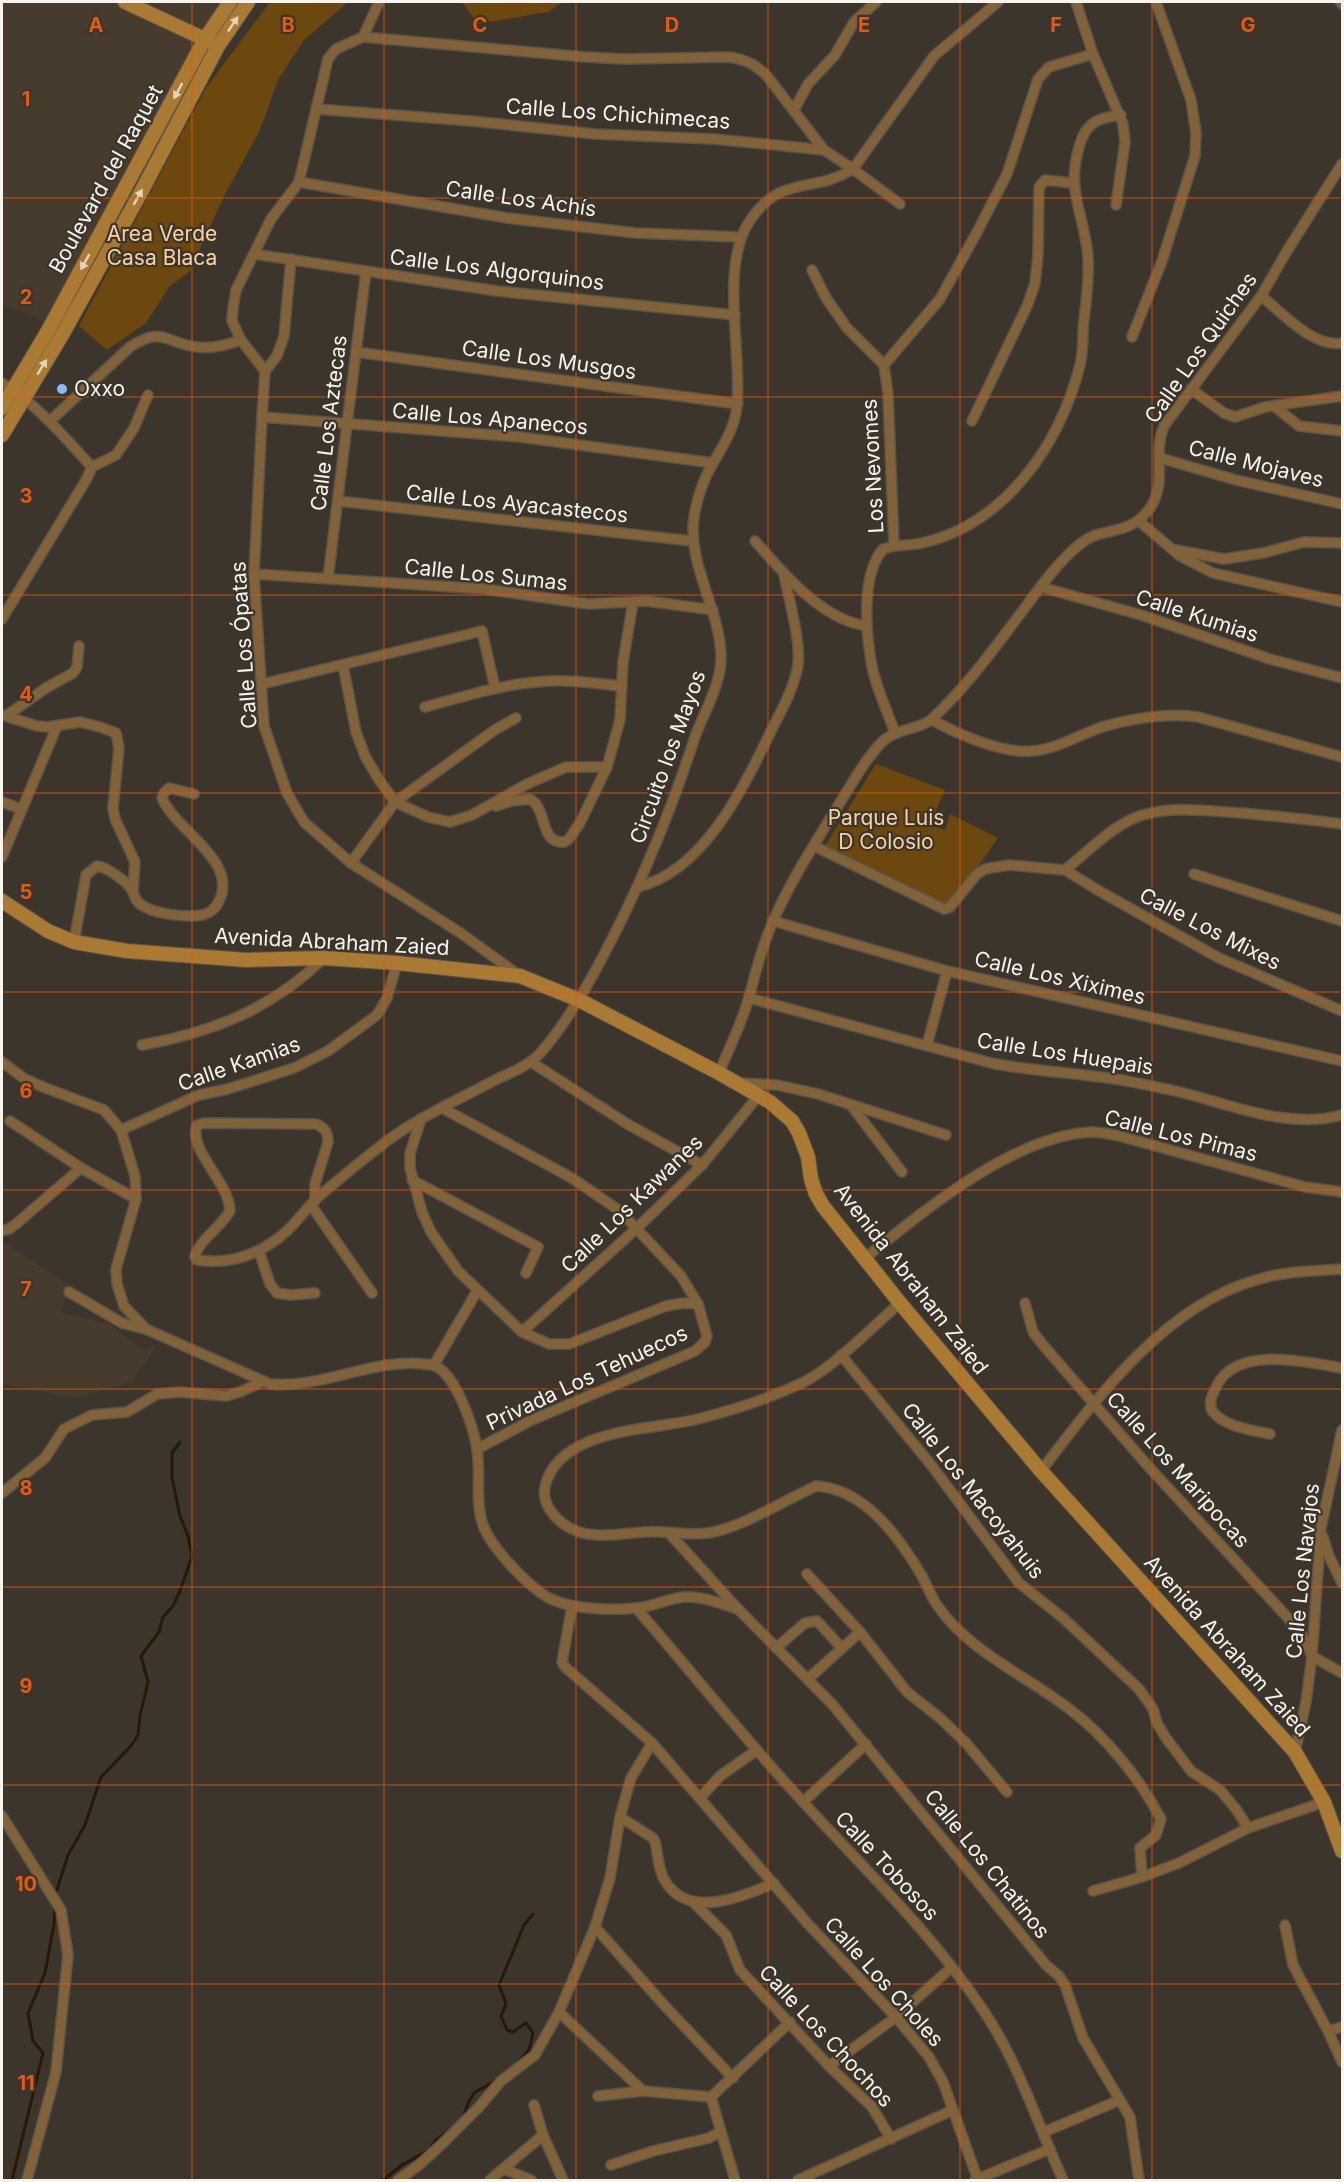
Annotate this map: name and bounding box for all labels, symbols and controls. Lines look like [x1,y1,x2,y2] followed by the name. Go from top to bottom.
[89,13,104,37] text: A
[281,13,295,37] text: B
[473,13,487,37] text: C
[665,13,679,37] text: D
[858,13,870,37] text: E
[1050,13,1062,37] text: F
[1240,13,1256,37] text: G
[227,16,238,32] one-way arrow
[43,80,168,277] street label: Boulevard del Raquet
[173,83,183,100] one-way arrow
[22,87,30,111] text: 1
[505,93,731,134] street label: Calle Los Chichimecas
[444,176,598,221] street label: Calle Los Achís
[133,188,143,205] one-way arrow
[107,221,217,270] park label: Area Verde Casa Blaca
[388,244,606,295] street label: Calle Los Algorquinos
[79,254,90,270] one-way arrow
[1139,268,1262,428] street label: Calle Los Quiches
[20,285,32,309] text: 2
[305,334,352,512] street label: Calle Los Aztecas
[460,335,638,384] street label: Calle Los Musgos
[37,359,48,375] one-way arrow
[74,376,125,401] place label: Oxxo
[55,382,69,396] marker: Oxxo
[391,397,589,440] street label: Calle Los Apanecos
[856,398,889,534] street label: Los Nevomes
[1186,435,1326,492] street label: Calle Mojaves
[405,479,629,528] street label: Calle Los Ayacastecos
[20,484,32,508] text: 3
[403,553,569,596] street label: Calle Los Sumas
[224,561,262,730] street label: Calle Los Ópatas
[1133,584,1262,647] street label: Calle Kumias
[625,667,711,847] street label: Circuito los Mayos
[19,682,33,706] text: 4
[828,805,944,854] park label: Parque Luis D Colosio
[20,880,32,904] text: 5
[1135,882,1285,975] street label: Calle Los Mixes
[214,923,450,960] street label: Avenida Abraham Zaied
[972,946,1148,1009] street label: Calle Los Xiximes
[975,1027,1155,1080] street label: Calle Los Huepais
[174,1031,303,1096] street label: Calle Kamias
[20,1079,33,1103] text: 6
[1102,1104,1260,1167] street label: Calle Los Pimas
[556,1130,708,1278] street label: Calle Los Kawanes
[829,1178,994,1379] street label: Avenida Abraham Zaied
[20,1277,32,1301] text: 7
[482,1320,691,1435] street label: Privada Los Tehuecos
[1102,1386,1255,1553] street label: Calle Los Maripocas
[897,1398,1050,1584] street label: Calle Los Macoyahuis
[19,1476,33,1500] text: 8
[1281,1482,1324,1660] street label: Calle Los Navajos
[1139,1550,1315,1742] street label: Avenida Abraham Zaied
[20,1674,33,1698] text: 9
[920,1784,1055,1943] street label: Calle Los Chatinos
[830,1806,944,1925] street label: Calle Tobosos
[15,1872,37,1896] text: 10
[820,1912,949,2052] street label: Calle Los Choles
[754,1959,899,2112] street label: Calle Los Chochos
[17,2071,35,2095] text: 11

